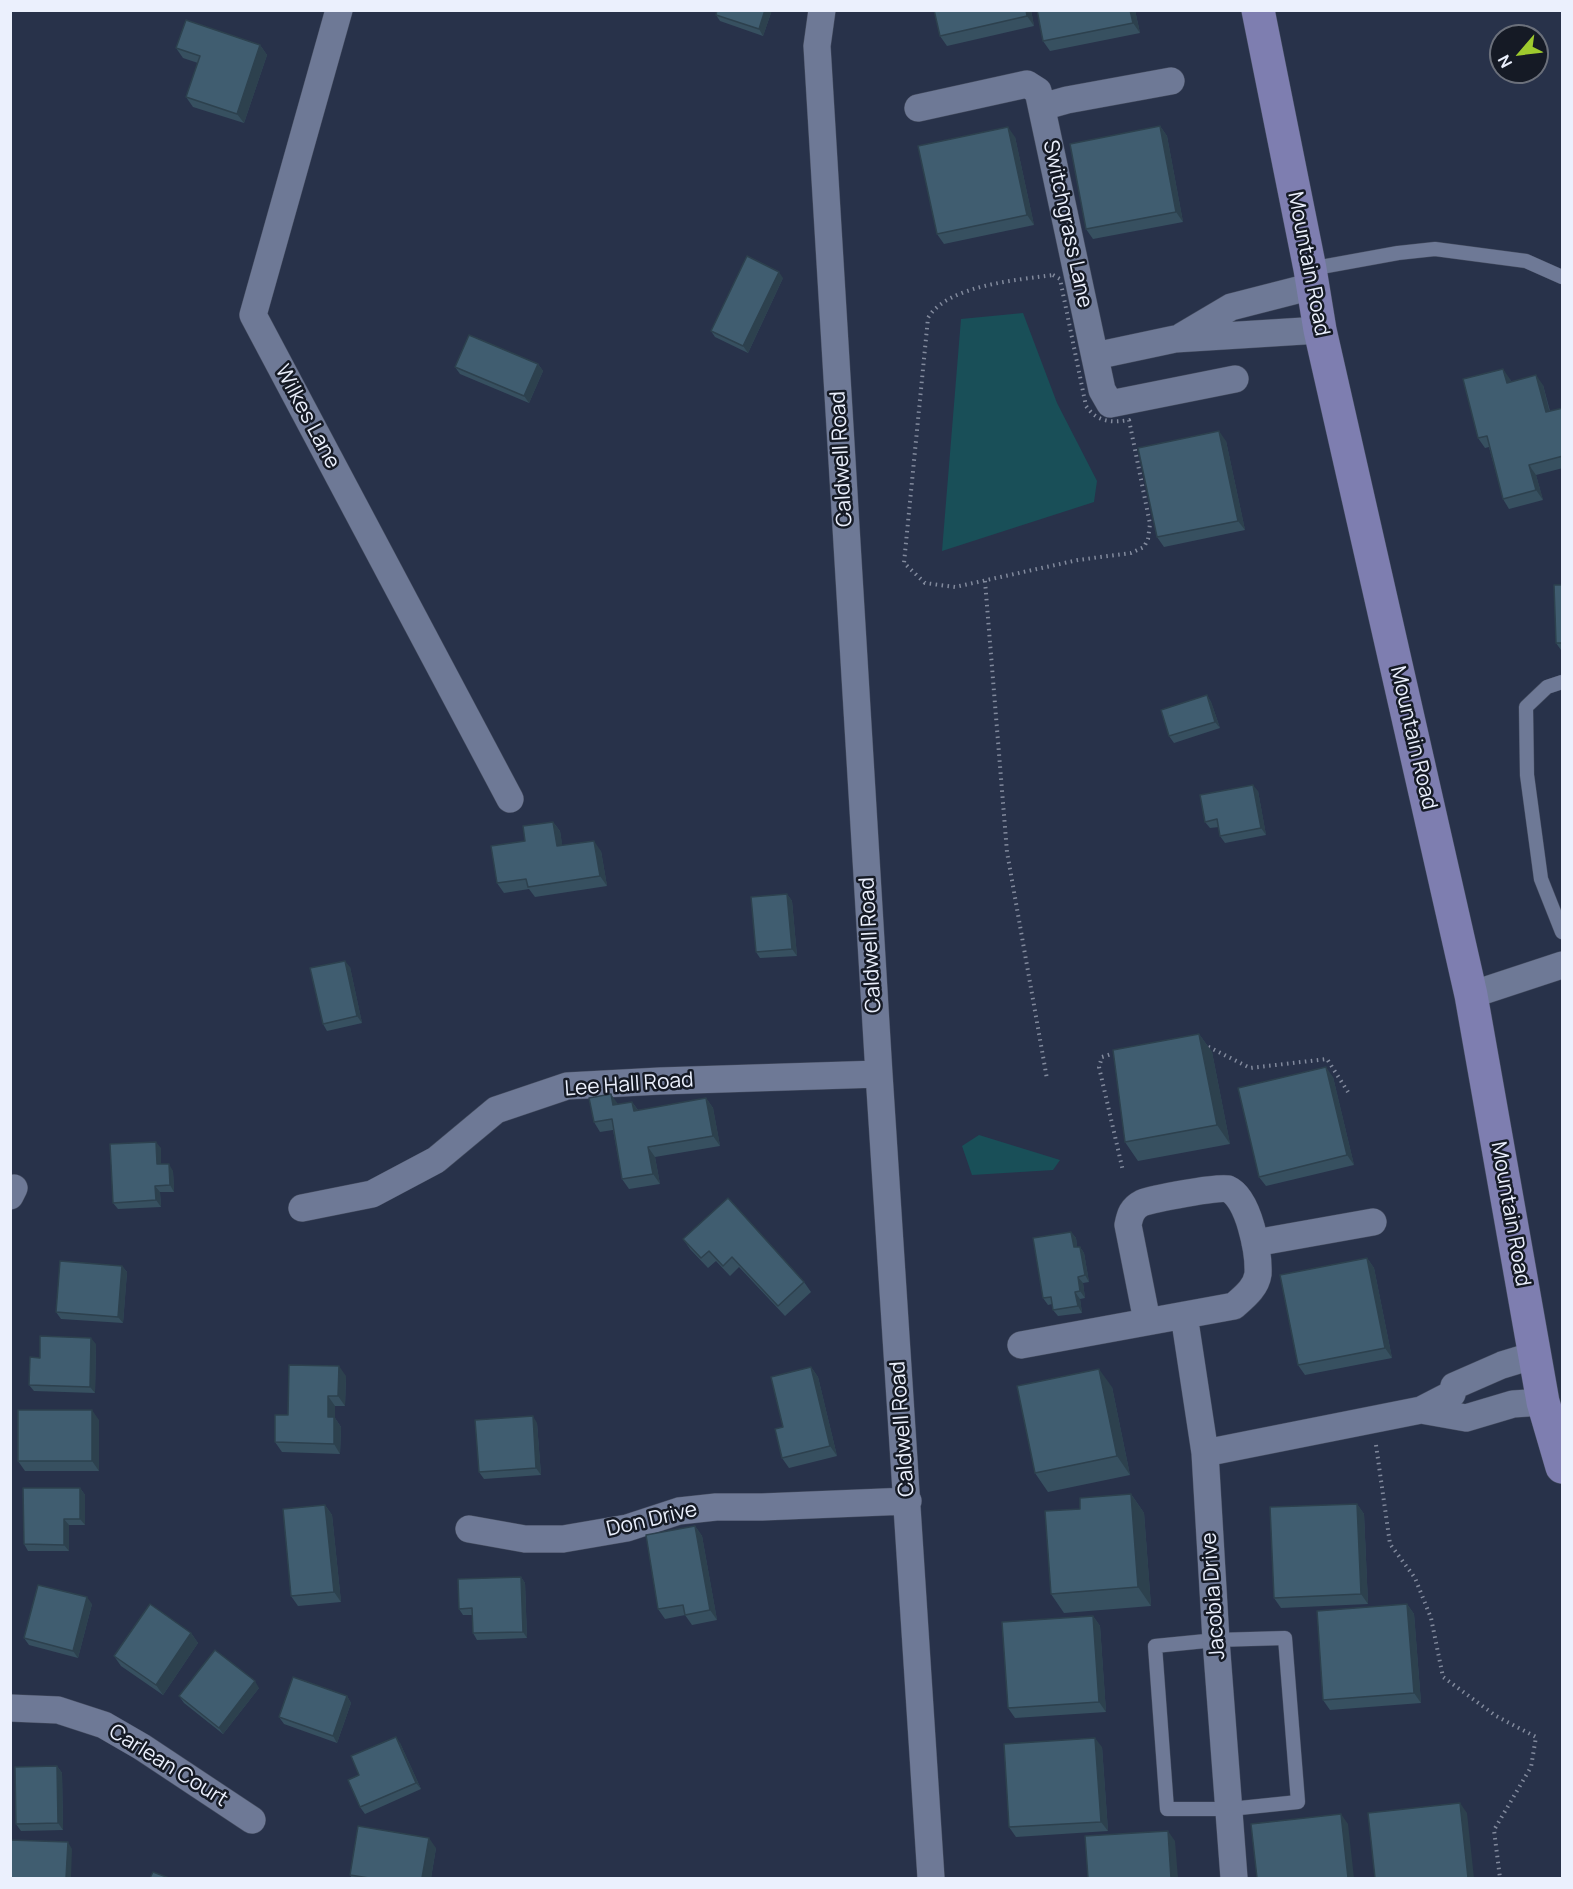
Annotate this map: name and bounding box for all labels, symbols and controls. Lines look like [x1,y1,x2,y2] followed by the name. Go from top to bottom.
[1489,24,1549,84] north arrow
[1492,51,1517,72] text: N
[1037,138,1097,310] street label: Switchgrass Lane
[1282,190,1334,338] street label: Mountain Road
[269,361,345,473] street label: Wilkes Lane
[826,391,858,527] street label: Caldwell Road
[1384,664,1442,812] street label: Mountain Road
[855,877,887,1013] street label: Caldwell Road
[564,1068,694,1102] street label: Lee Hall Road
[1485,1140,1535,1288] street label: Mountain Road
[886,1360,920,1498] street label: Caldwell Road
[604,1497,700,1543] street label: Don Drive
[1197,1532,1231,1660] street label: Jacobia Drive
[104,1719,232,1813] street label: Carlean Court

